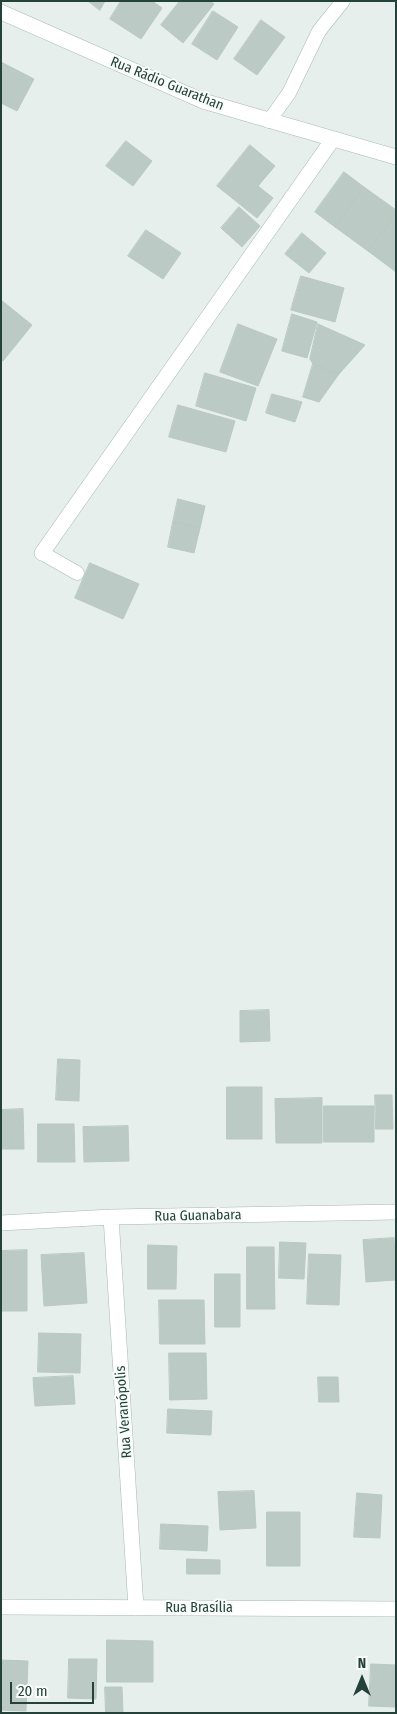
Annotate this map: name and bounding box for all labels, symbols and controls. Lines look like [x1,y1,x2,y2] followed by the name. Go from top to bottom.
[108,54,226,114] street label: Rua Rádio Guarathan
[154,1207,242,1225] street label: Rua Guanabara
[112,1365,136,1459] street label: Rua Veranópolis
[165,1600,233,1616] street label: Rua Brasília
[337,1654,387,1704] north arrow
[358,1655,366,1672] text: N
[12,1672,96,1704] scale bar
[18,1682,48,1700] text: 20 m

